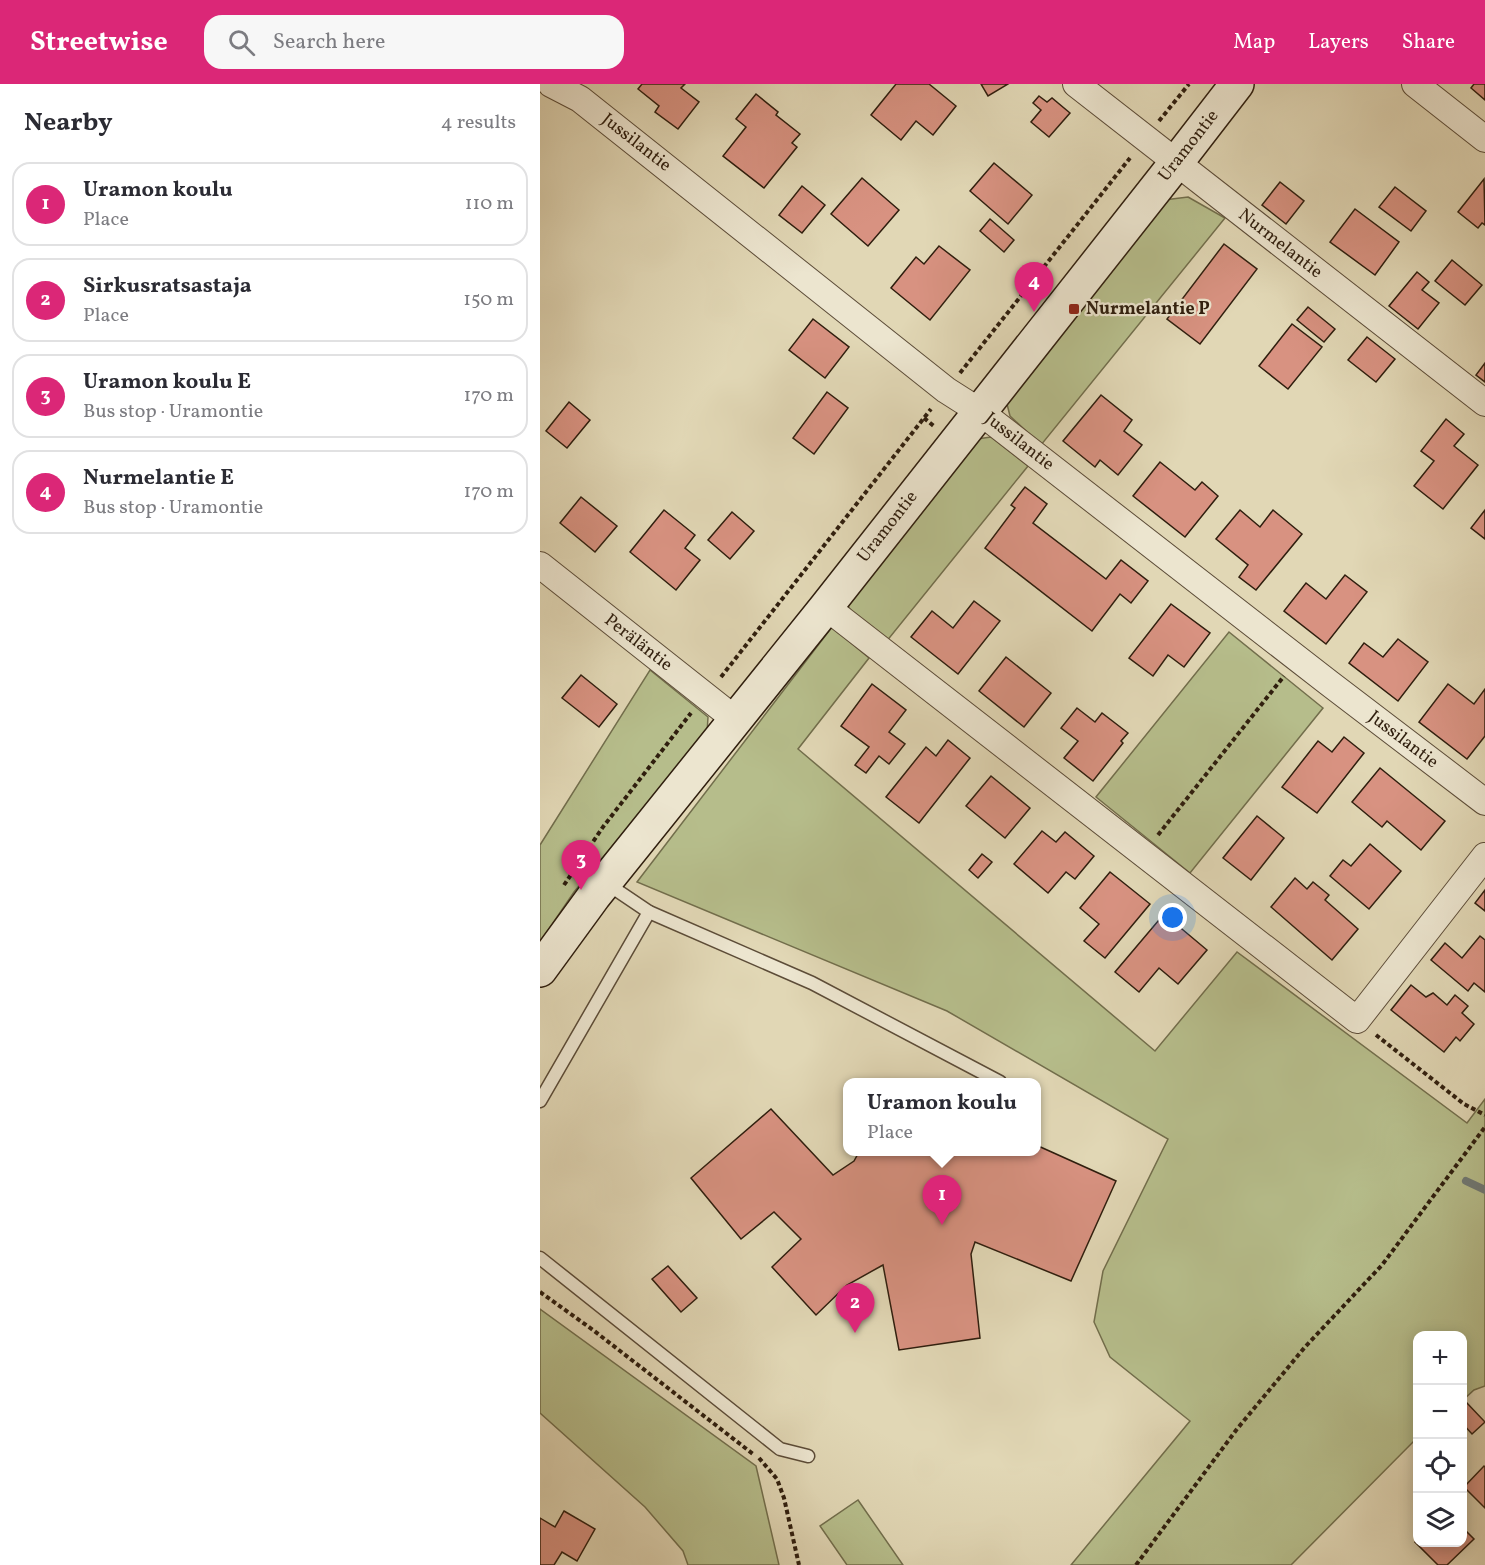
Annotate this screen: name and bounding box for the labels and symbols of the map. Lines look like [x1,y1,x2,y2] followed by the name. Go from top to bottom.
[1153,105,1225,187] street label: Uramontie
[596,108,676,178] street label: Jussilantie
[1233,203,1327,285] street label: Nurmelantie
[1014,262,1054,312] pin: 4
[1086,297,1210,322] place label: Nurmelantie P
[1067,302,1081,316] marker: Nurmelantie P
[979,407,1059,477] street label: Jussilantie
[852,486,924,568] street label: Uramontie
[599,608,677,678] street label: Peräläntie
[1363,705,1443,775] street label: Jussilantie
[562,840,600,890] pin: 3
[1158,903,1187,932] your location
[922,1176,962,1225] pin: 1
[836,1284,874,1333] pin: 2

